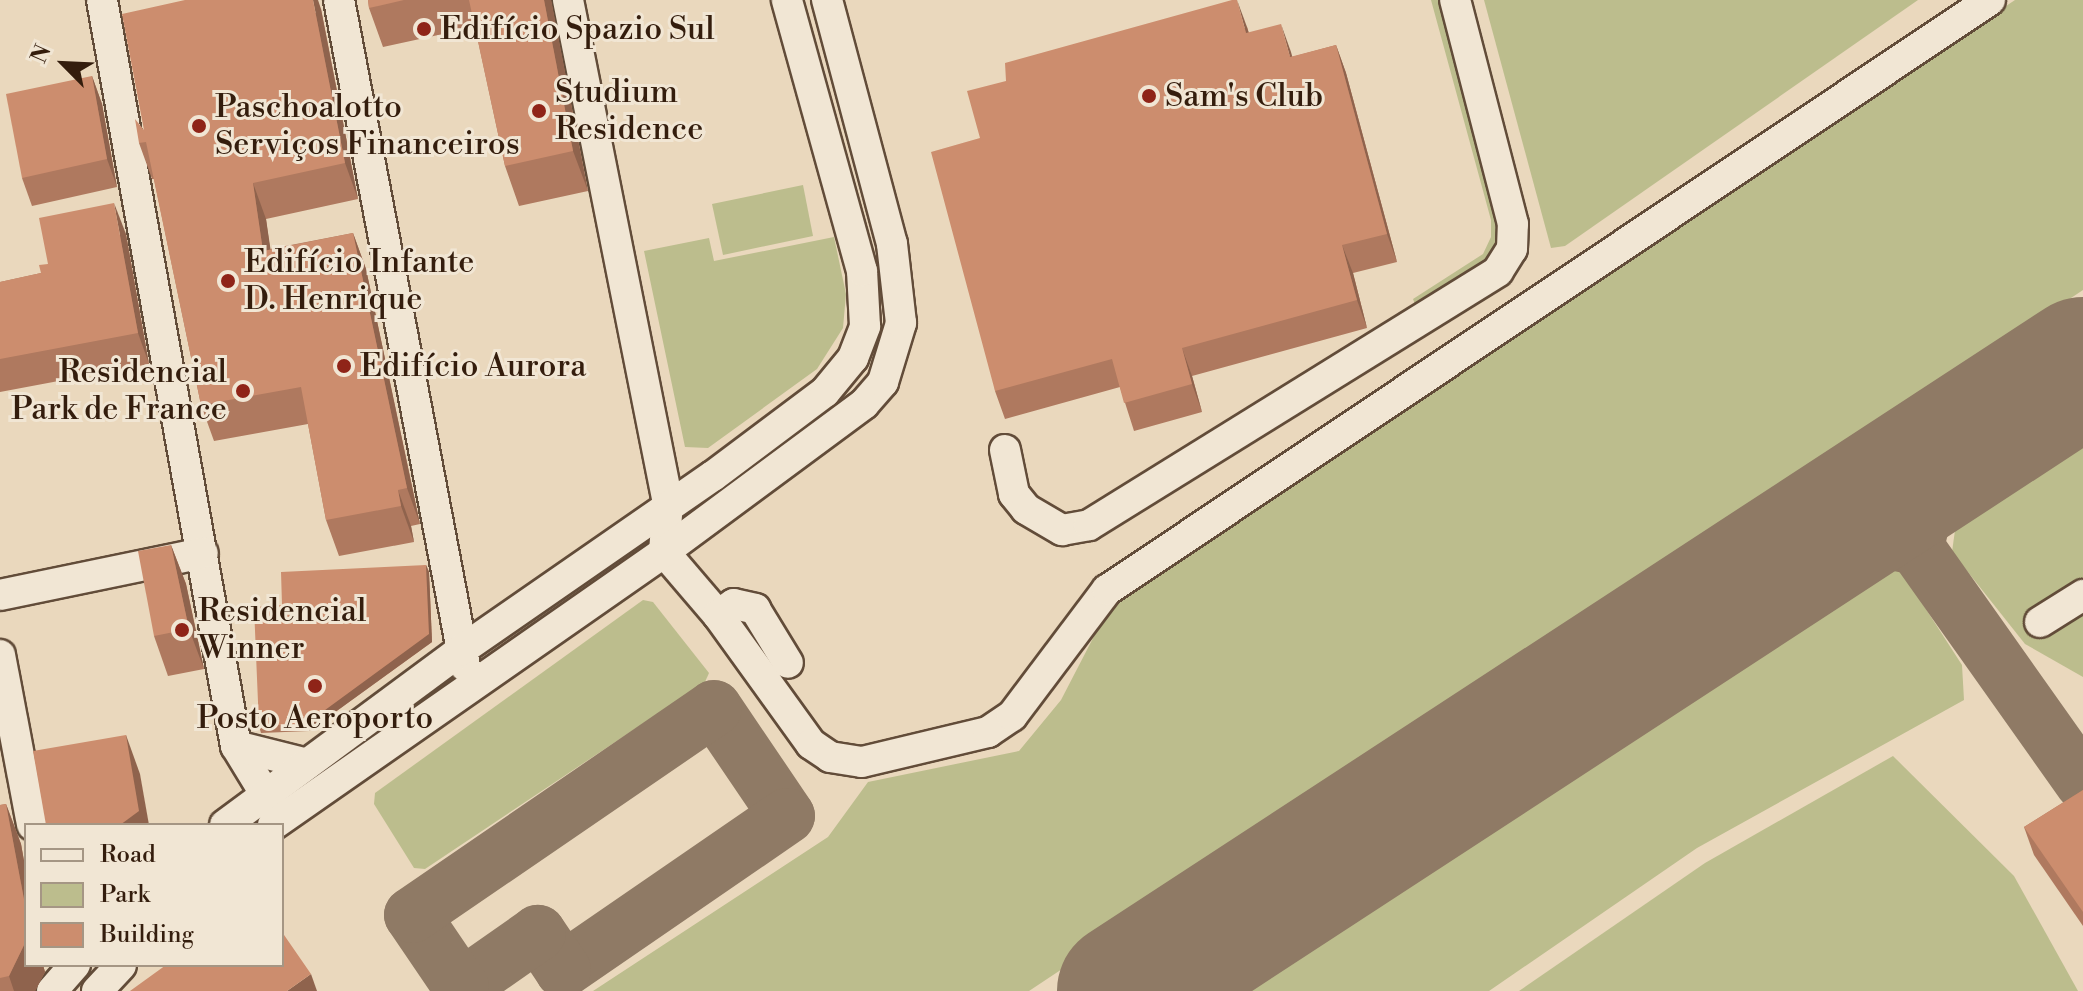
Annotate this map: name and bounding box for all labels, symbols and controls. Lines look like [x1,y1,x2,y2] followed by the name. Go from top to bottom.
[440,10,715,48] place label: Edifício Spazio Sul
[415,20,433,38] marker: Edifício Spazio Sul
[24,24,104,104] north arrow
[26,41,57,67] text: N
[555,74,703,149] place label: Studium Residence
[1165,77,1323,115] place label: Sam's Club
[1140,87,1158,105] marker: Sam's Club
[215,89,520,164] place label: Paschoalotto Serviços Financeiros
[530,102,548,120] marker: Studium Residence
[190,117,208,135] marker: Paschoalotto Serviços Financeiros
[244,244,474,319] place label: Edifício Infante D. Henrique
[219,272,237,290] marker: Edifício Infante D. Henrique
[360,347,586,385] place label: Edifício Aurora
[11,354,227,429] place label: Residencial Park de France
[335,357,353,375] marker: Edifício Aurora
[234,382,252,400] marker: Residencial Park de France
[198,593,366,668] place label: Residencial Winner
[173,621,191,639] marker: Residencial Winner
[306,677,324,695] marker: Posto Aeroporto
[197,699,433,737] place label: Posto Aeroporto
[24,823,284,967] legend
[100,840,156,870] text: Road
[100,880,150,910] text: Park
[100,920,194,950] text: Building

